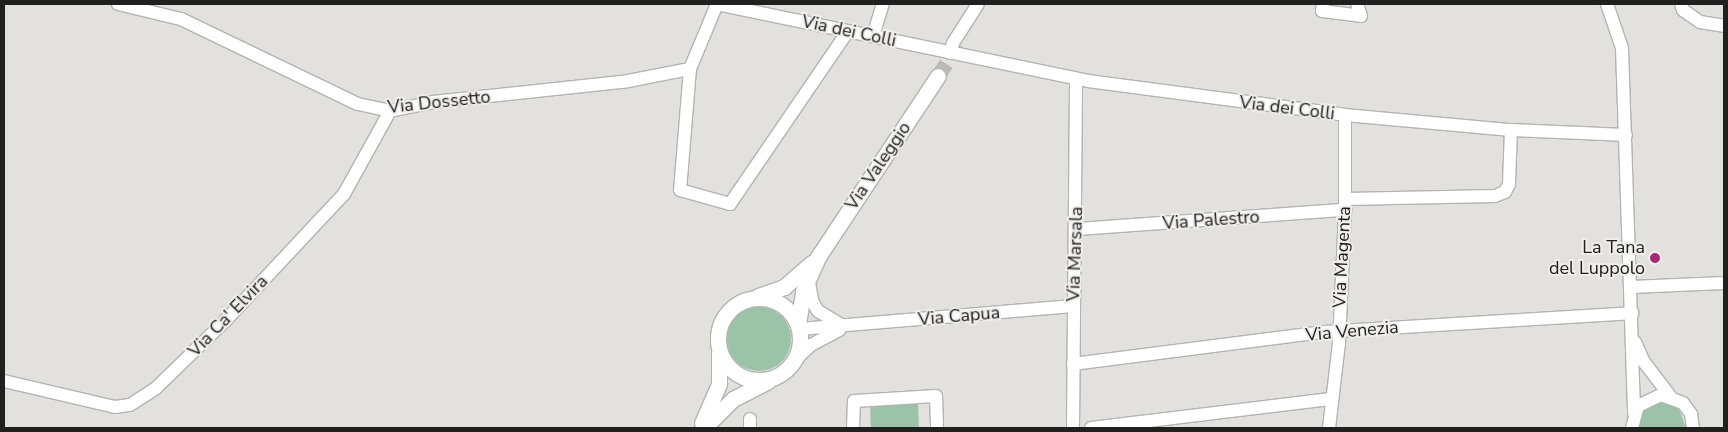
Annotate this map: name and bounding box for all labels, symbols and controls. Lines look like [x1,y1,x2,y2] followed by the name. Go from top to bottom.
[800,10,898,52] street label: Via dei Colli
[387,86,491,118] street label: Via Dossetto
[1238,91,1336,125] street label: Via dei Colli
[841,118,915,214] street label: Via Valeggio
[1063,206,1087,302] street label: Via Marsala
[1162,206,1260,234] street label: Via Palestro
[1329,206,1355,308] street label: Via Magenta
[1549,237,1645,280] place label: La Tana del Luppolo
[1649,252,1661,264] marker: La Tana del Luppolo
[184,270,272,362] street label: Via Ca' Elvira
[917,302,1001,330] street label: Via Capua
[1304,316,1400,346] street label: Via Venezia

